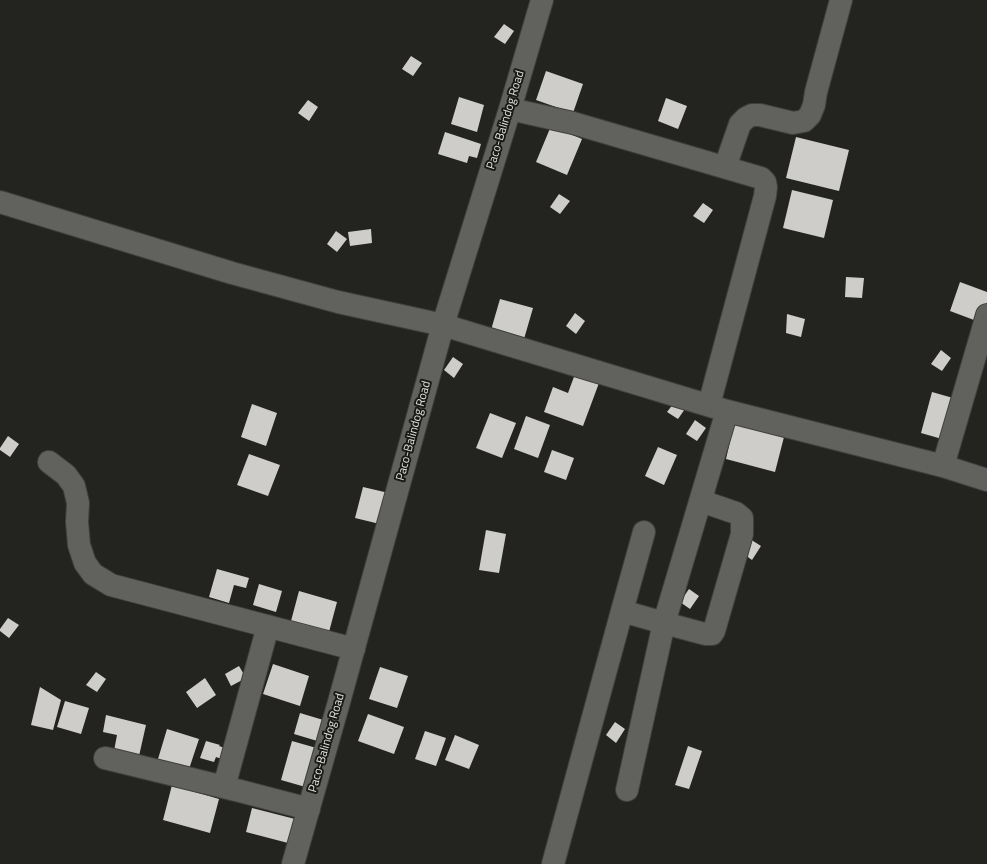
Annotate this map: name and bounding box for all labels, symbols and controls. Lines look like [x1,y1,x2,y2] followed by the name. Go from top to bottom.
[484,69,528,171] street label: Paco-Balindog Road
[394,380,434,482] street label: Paco-Balindog Road
[306,692,348,794] street label: Paco-Balindog Road

